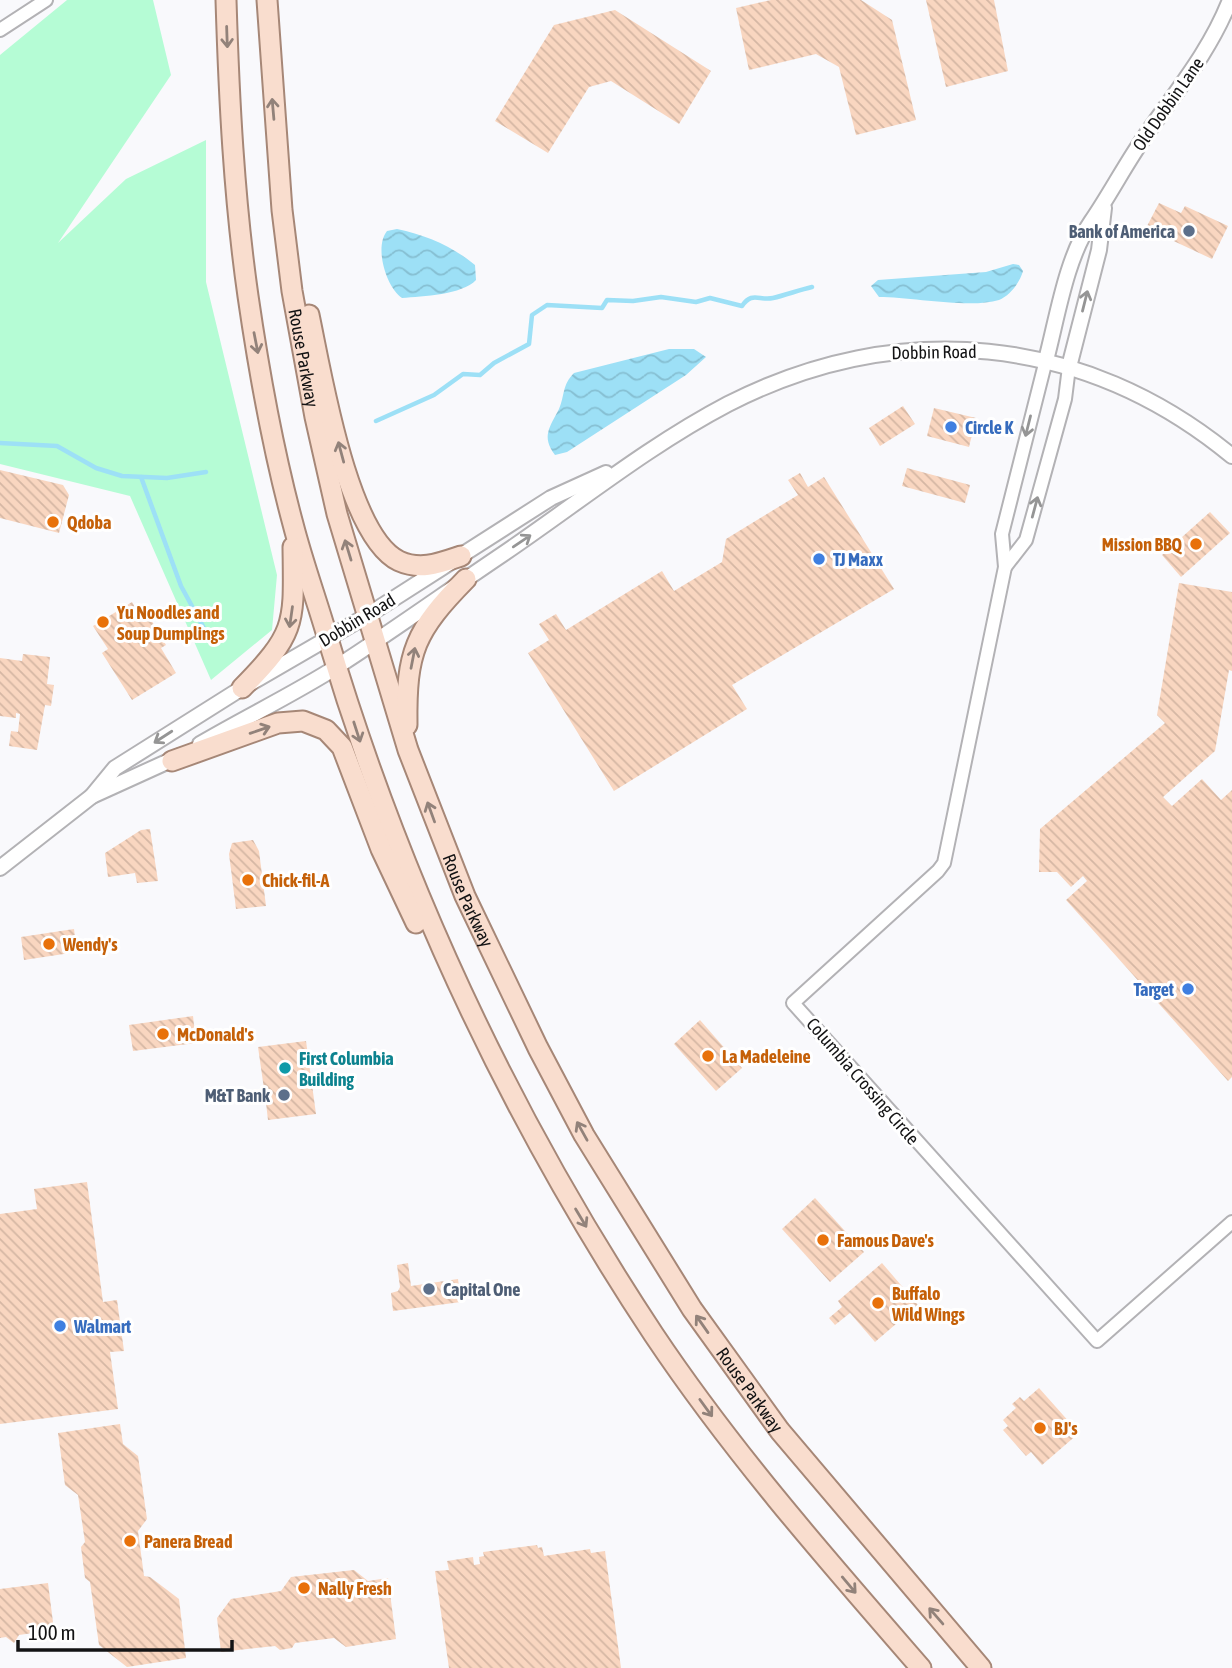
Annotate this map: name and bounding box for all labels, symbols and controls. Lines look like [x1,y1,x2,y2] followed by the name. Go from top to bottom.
[221,25,234,48] one-way arrow
[1128,53,1208,155] street label: Old Dobbin Lane
[266,98,279,121] one-way arrow
[1069,221,1175,242] place label: Bank of America
[1181,223,1197,239] marker: Bank of America
[1079,290,1092,313] one-way arrow
[285,307,323,409] street label: Rouse Parkway
[250,331,263,354] one-way arrow
[891,341,977,363] street label: Dobbin Road
[1021,414,1034,437] one-way arrow
[965,417,1013,438] place label: Circle K
[943,419,959,435] marker: Circle K
[333,442,346,464] one-way arrow
[1029,496,1042,518] one-way arrow
[67,512,111,533] place label: Qdoba
[45,514,61,530] marker: Qdoba
[512,534,531,548] one-way arrow
[1102,534,1182,555] place label: Mission BBQ
[1188,536,1204,552] marker: Mission BBQ
[340,539,353,561] one-way arrow
[833,549,884,570] place label: TJ Maxx
[811,551,827,567] marker: TJ Maxx
[315,589,399,651] street label: Dobbin Road
[116,602,225,644] place label: Yu Noodles and Soup Dumplings
[284,605,297,628] one-way arrow
[95,614,111,630] marker: Yu Noodles and Soup Dumplings
[406,647,420,670] one-way arrow
[351,721,364,743] one-way arrow
[248,723,270,735] one-way arrow
[154,730,174,744] one-way arrow
[424,802,436,824] one-way arrow
[439,851,498,950] street label: Rouse Parkway
[262,870,329,891] place label: Chick-fil-A
[240,872,256,888] marker: Chick-fil-A
[62,934,118,955] place label: Wendy's
[41,936,57,952] marker: Wendy's
[1133,979,1175,1000] place label: Target
[1180,981,1196,997] marker: Target
[802,1013,924,1149] street label: Columbia Crossing Circle
[177,1024,254,1045] place label: McDonald's
[155,1026,171,1042] marker: McDonald's
[722,1046,811,1067] place label: La Madeleine
[299,1048,394,1090] place label: First Columbia Building
[700,1048,716,1064] marker: La Madeleine
[277,1060,293,1076] marker: First Columbia Building
[205,1085,271,1106] place label: M&T Bank
[276,1087,292,1103] marker: M&T Bank
[575,1121,588,1142] one-way arrow
[574,1207,588,1227] one-way arrow
[837,1230,934,1251] place label: Famous Dave's
[815,1232,831,1248] marker: Famous Dave's
[443,1279,520,1300] place label: Capital One
[421,1281,437,1297] marker: Capital One
[891,1283,965,1325] place label: Buffalo Wild Wings
[870,1295,886,1311] marker: Buffalo Wild Wings
[695,1315,709,1334] one-way arrow
[73,1316,132,1337] place label: Walmart
[52,1318,68,1334] marker: Walmart
[712,1343,788,1436] street label: Rouse Parkway
[698,1398,713,1417] one-way arrow
[1054,1418,1078,1439] place label: BJ's
[1032,1420,1048,1436] marker: BJ's
[144,1531,232,1552] place label: Panera Bread
[122,1533,138,1549] marker: Panera Bread
[841,1575,857,1593] one-way arrow
[318,1578,392,1599] place label: Nally Fresh
[296,1580,312,1596] marker: Nally Fresh
[18,1608,231,1652] scale bar
[928,1608,944,1626] one-way arrow
[28,1620,76,1644] text: 100 m

